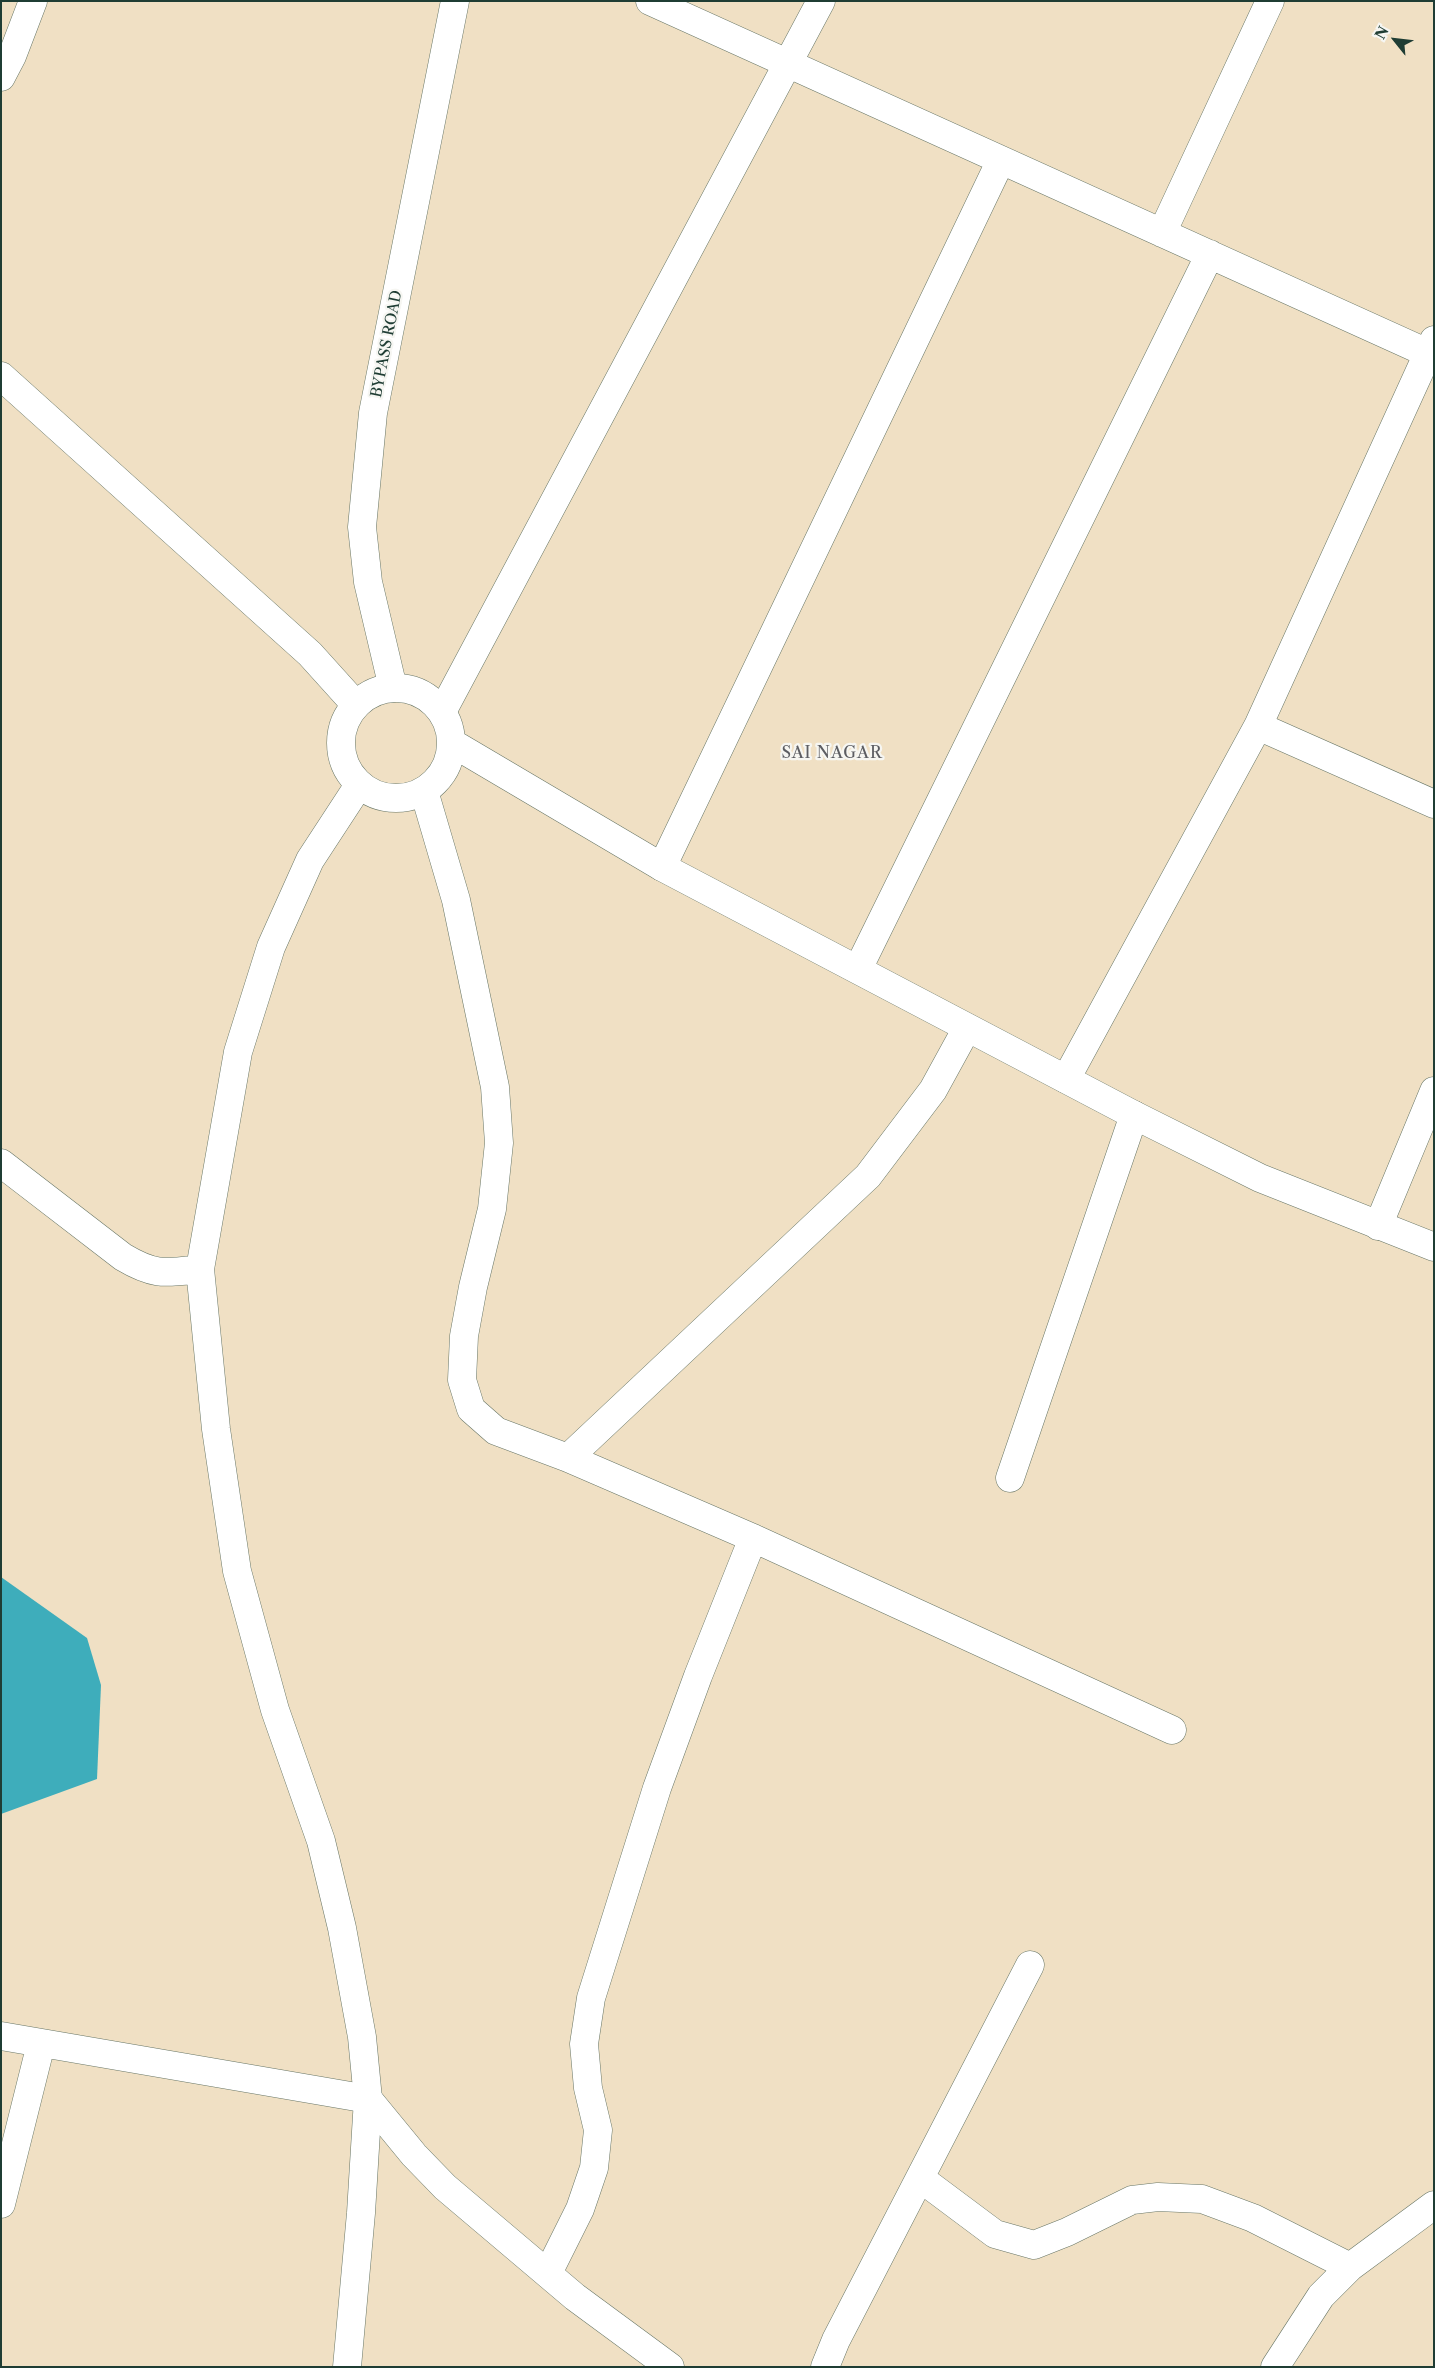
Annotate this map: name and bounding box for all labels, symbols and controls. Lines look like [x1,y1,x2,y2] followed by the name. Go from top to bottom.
[1370,15,1420,65] north arrow
[1371,23,1393,42] text: N
[368,289,406,399] street label: BYPASS ROAD
[780,743,884,763] district label: SAI NAGAR

